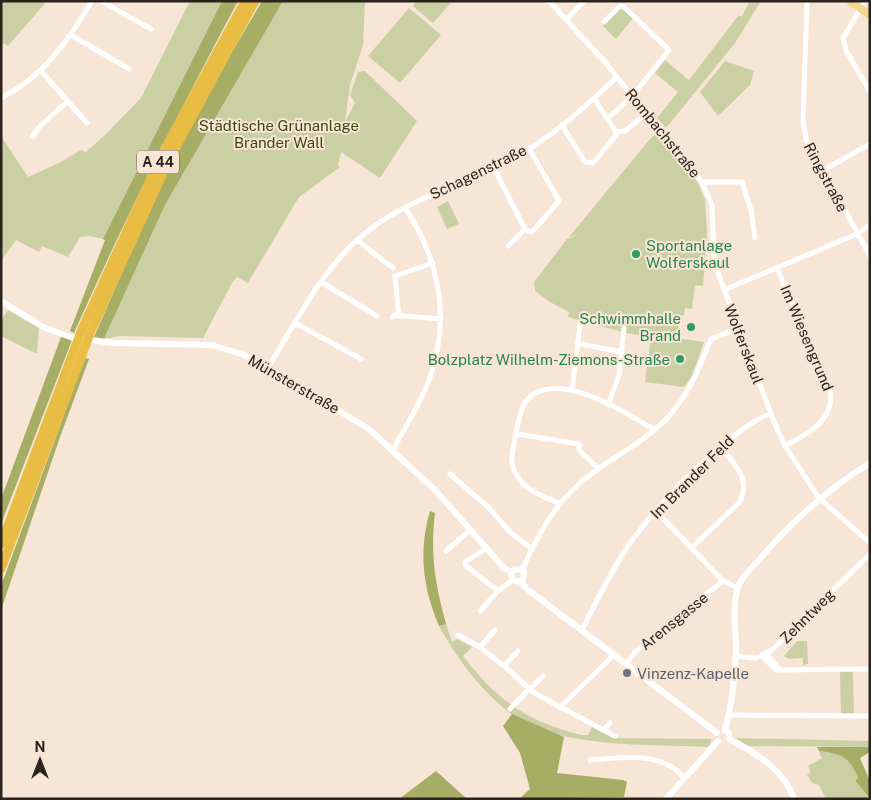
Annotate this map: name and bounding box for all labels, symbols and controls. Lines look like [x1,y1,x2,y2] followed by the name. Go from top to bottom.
[622,85,704,181] street label: Rombachstraße
[199,117,359,151] park label: Städtische Grünanlage Brander Wall
[801,139,851,215] street label: Ringstraße
[427,141,529,203] street label: Schagenstraße
[137,150,179,173] road number: A 44
[646,237,732,271] place label: Sportanlage Wolferskaul
[630,248,642,260] marker: Sportanlage Wolferskaul
[777,283,837,393] street label: Im Wiesengrund
[721,302,767,386] street label: Wolferskaul
[579,310,681,344] place label: Schwimmhalle Brand
[685,321,697,333] marker: Schwimmhalle Brand
[245,351,343,417] street label: Münsterstraße
[428,351,670,368] place label: Bolzplatz Wilhelm-Ziemons-Straße
[674,353,686,365] marker: Bolzplatz Wilhelm-Ziemons-Straße
[647,432,737,522] street label: Im Brander Feld
[776,585,838,647] street label: Zehntweg
[637,589,711,653] street label: Arensgasse
[637,665,749,682] place label: Vinzenz-Kapelle
[621,667,633,679] marker: Vinzenz-Kapelle
[15,735,65,785] north arrow
[35,739,45,755] text: N

